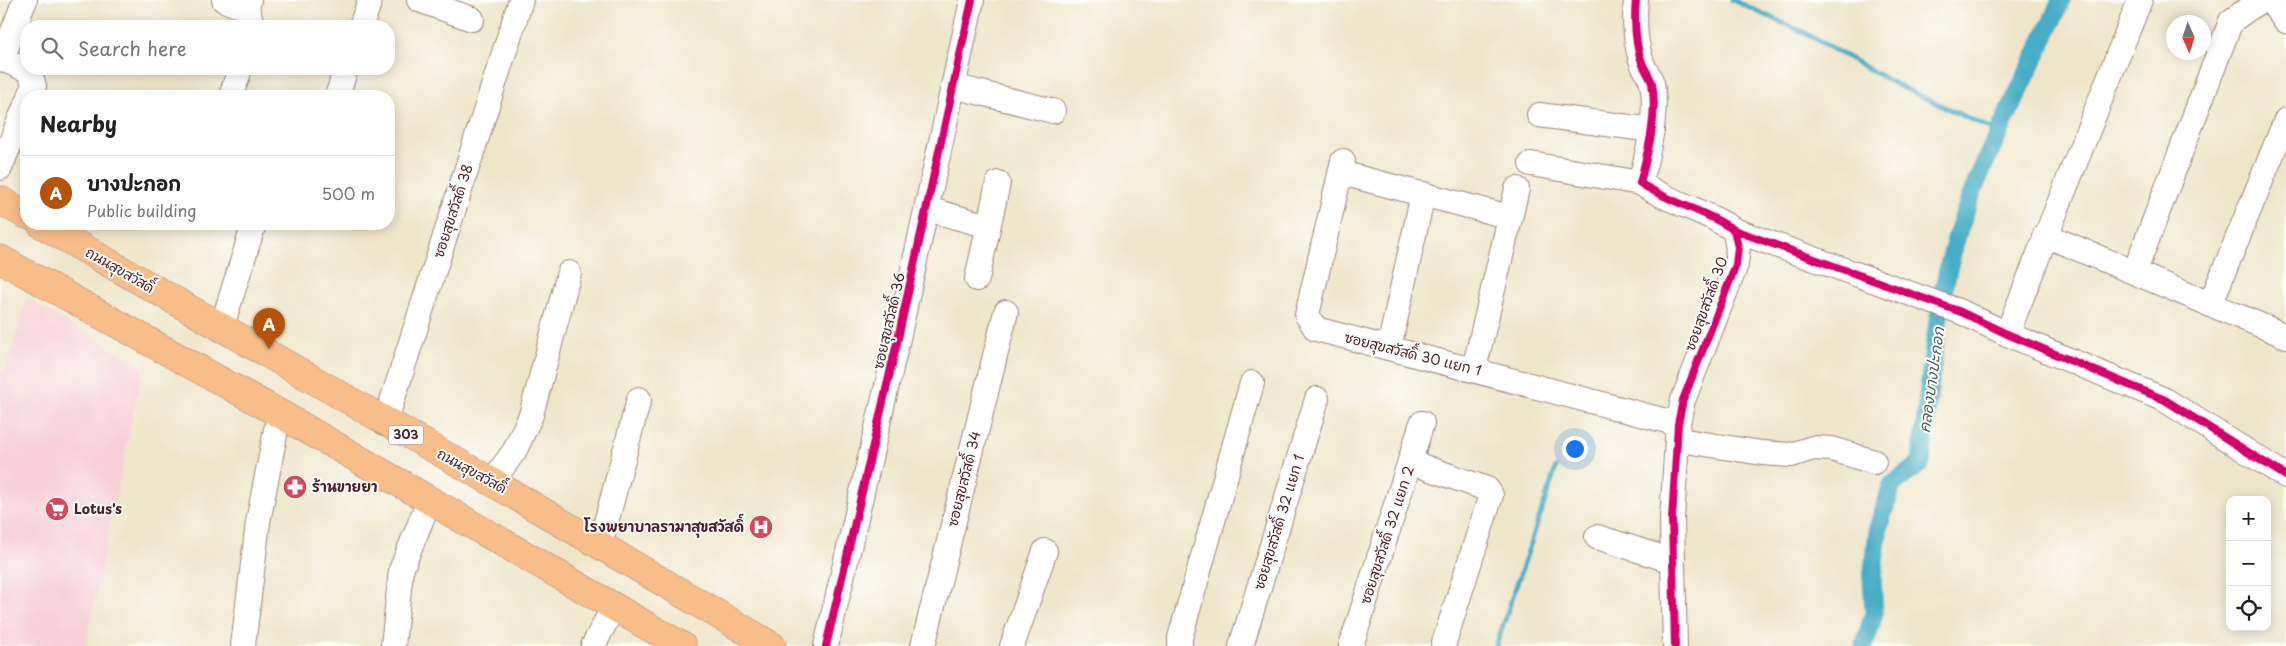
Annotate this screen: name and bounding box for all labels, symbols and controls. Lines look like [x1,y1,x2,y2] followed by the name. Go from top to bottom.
[2166,15,2211,60] north arrow
[20,20,395,75] search box
[38,34,66,62] icon: search
[78,34,187,62] text: Search here
[40,107,117,139] text: Nearby
[427,161,478,261] street label: ซอยสุขสวัสดิ์ 38
[87,169,181,197] text: บางปะกอก
[50,181,62,205] text: A
[322,181,375,205] text: 500 m
[87,198,197,222] text: Public building
[82,241,159,298] street label: ถนนสุขสวัสดิ์
[1678,253,1732,354] street label: ซอยสุขสวัสดิ์ 30
[867,270,910,371] street label: ซอยสุขสวัสดิ์ 36
[253,308,285,349] pin: A
[1912,324,1949,434] water label: คลองบางปะกอก
[1342,326,1484,381] street label: ซอยสุขสวัสดิ์ 30 แยก 1
[388,426,424,444] road number: 303
[941,429,986,529] street label: ซอยสุขสวัสดิ์ 34
[1562,436,1588,462] your location
[434,442,511,498] street label: ถนนสุขสวัสดิ์
[1247,451,1309,592] street label: ซอยสุขสวัสดิ์ 32 แยก 1
[1354,463,1419,607] street label: ซอยสุขสวัสดิ์ 32 แยก 2
[282,474,308,500] pharmacy icon: ร้านขายยา
[312,476,377,497] place label: ร้านขายยา
[44,496,70,522] supermarket icon: Lotus's
[2226,496,2271,631] map controls
[2226,496,2271,541] button: +
[74,498,122,519] place label: Lotus's
[583,513,744,538] place label: โรงพยาบาลรามาสุขสวัสดิ์
[748,514,774,540] hospital icon: โรงพยาบาลรามาสุขสวัสดิ์
[2226,541,2271,586] button: −
[2226,586,2271,631] button: locate

